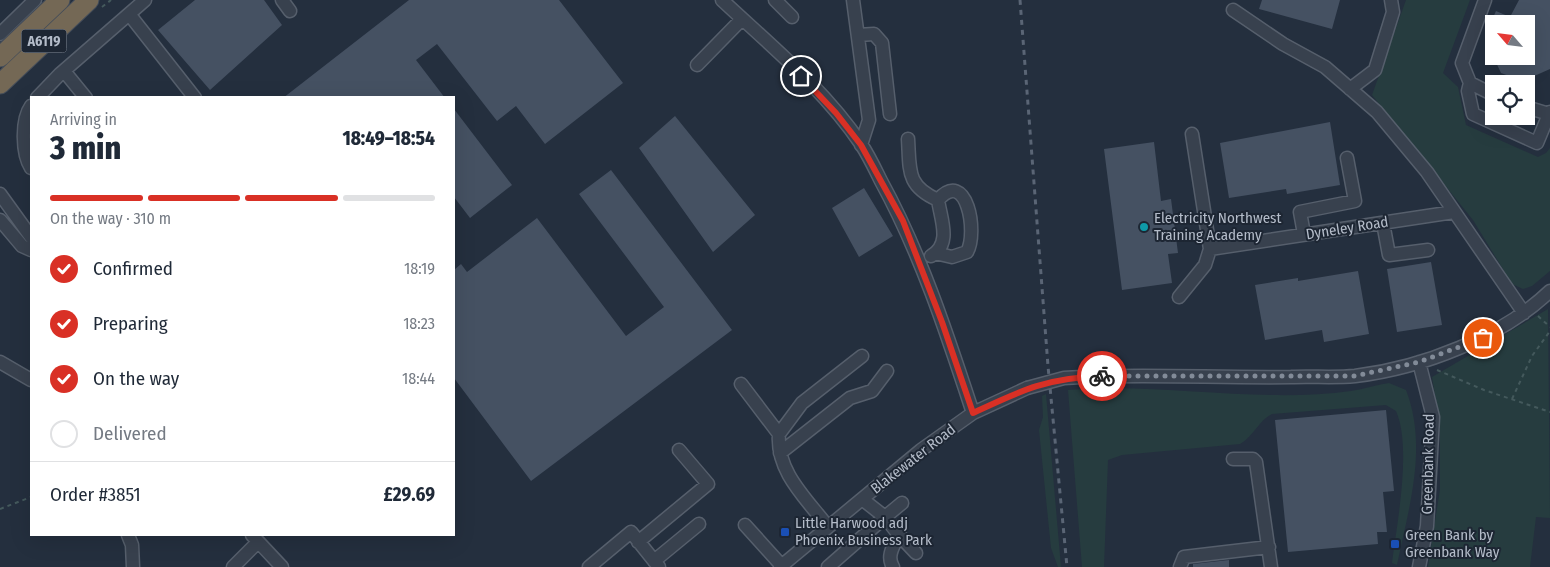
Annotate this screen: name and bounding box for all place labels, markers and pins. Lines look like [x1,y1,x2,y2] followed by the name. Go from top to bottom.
[780,55,822,97] pin
[1154,209,1282,244] place label: Electricity Northwest Training Academy
[1138,221,1150,233] marker: Electricity Northwest Training Academy
[1462,317,1504,359] pin
[795,514,932,549] place label: Little Harwood adj Phoenix Business Park
[779,526,791,538] marker: Little Harwood adj Phoenix Business Park
[1405,526,1500,561] place label: Green Bank by Greenbank Way
[1389,538,1401,550] marker: Green Bank by Greenbank Way

